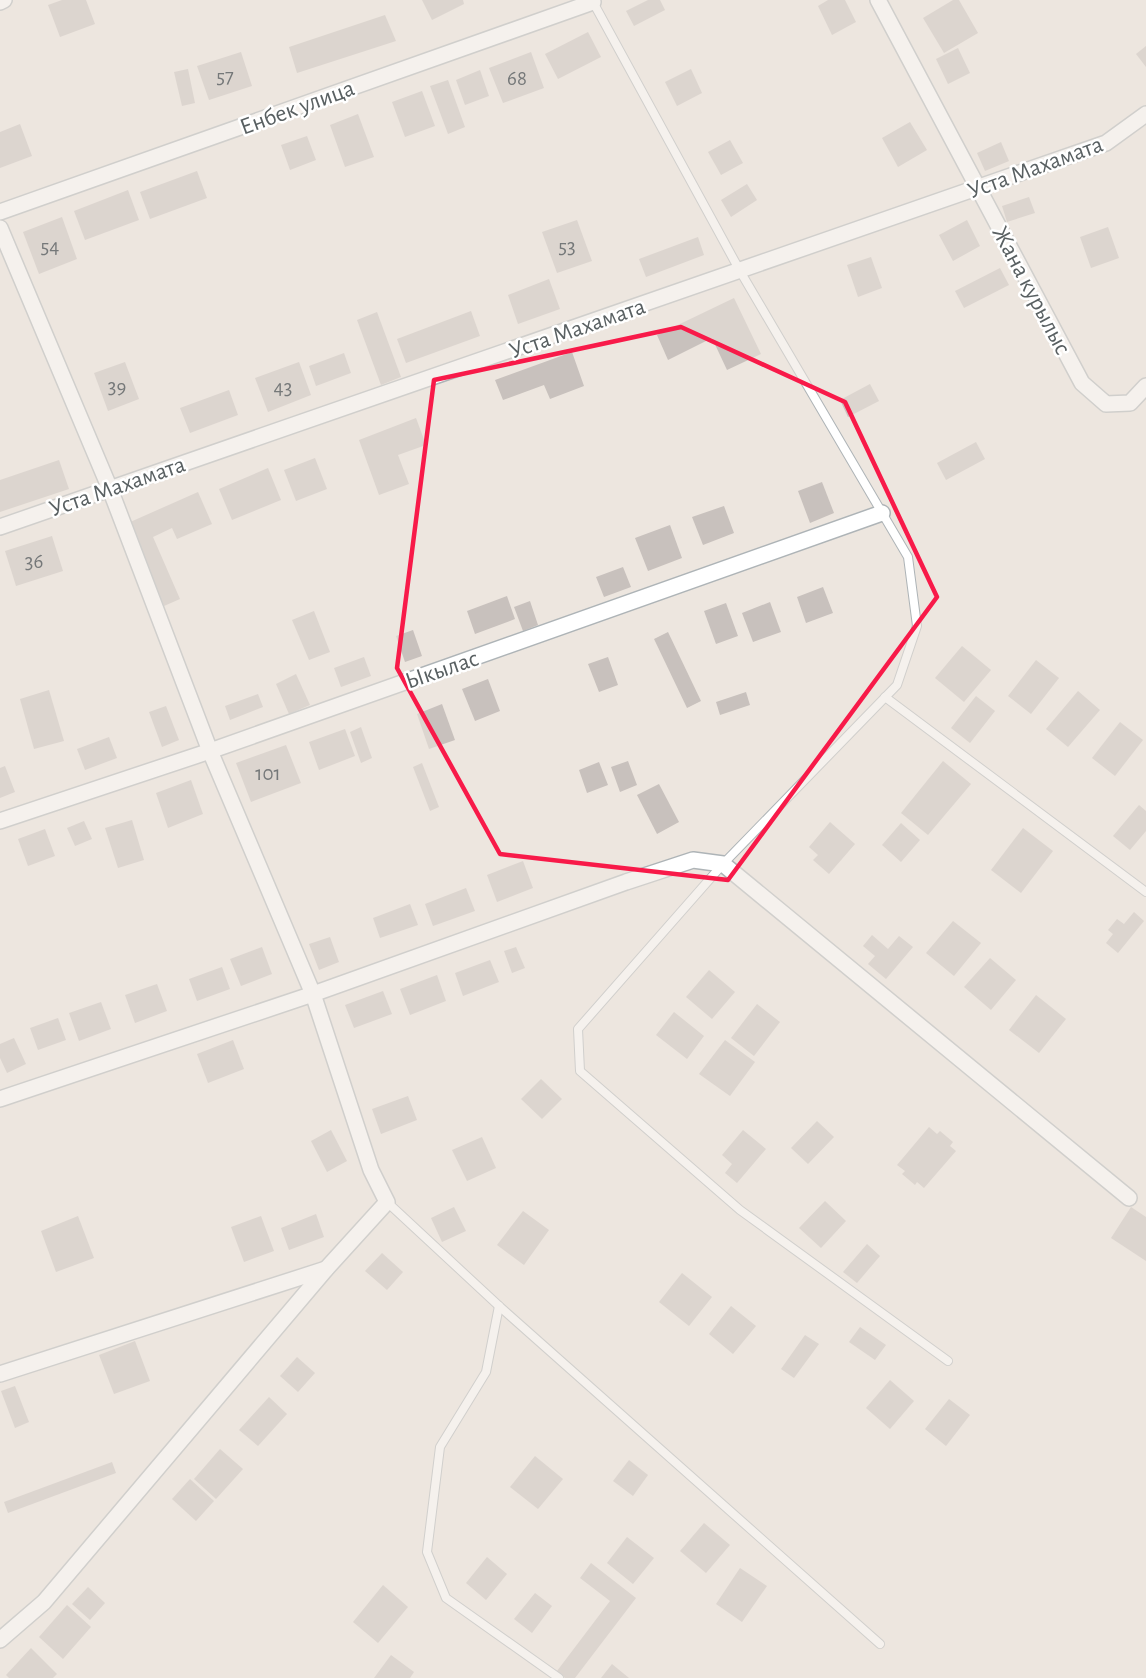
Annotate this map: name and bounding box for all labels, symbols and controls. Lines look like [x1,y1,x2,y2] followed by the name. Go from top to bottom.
[216,66,234,87] house number: 57
[507,68,527,89] house number: 68
[237,76,358,140] street label: Енбек улица
[964,132,1106,204] street label: Уста Махамата
[987,222,1075,359] street label: Жана курылыс
[41,236,59,257] house number: 54
[558,236,576,257] house number: 53
[506,294,648,363] street label: Уста Махамата
[108,376,126,397] house number: 39
[274,377,292,398] house number: 43
[46,452,188,521] street label: Уста Махамата
[25,551,43,572] house number: 36
[403,646,482,694] street label: Ыкылас
[255,763,281,784] house number: 101

